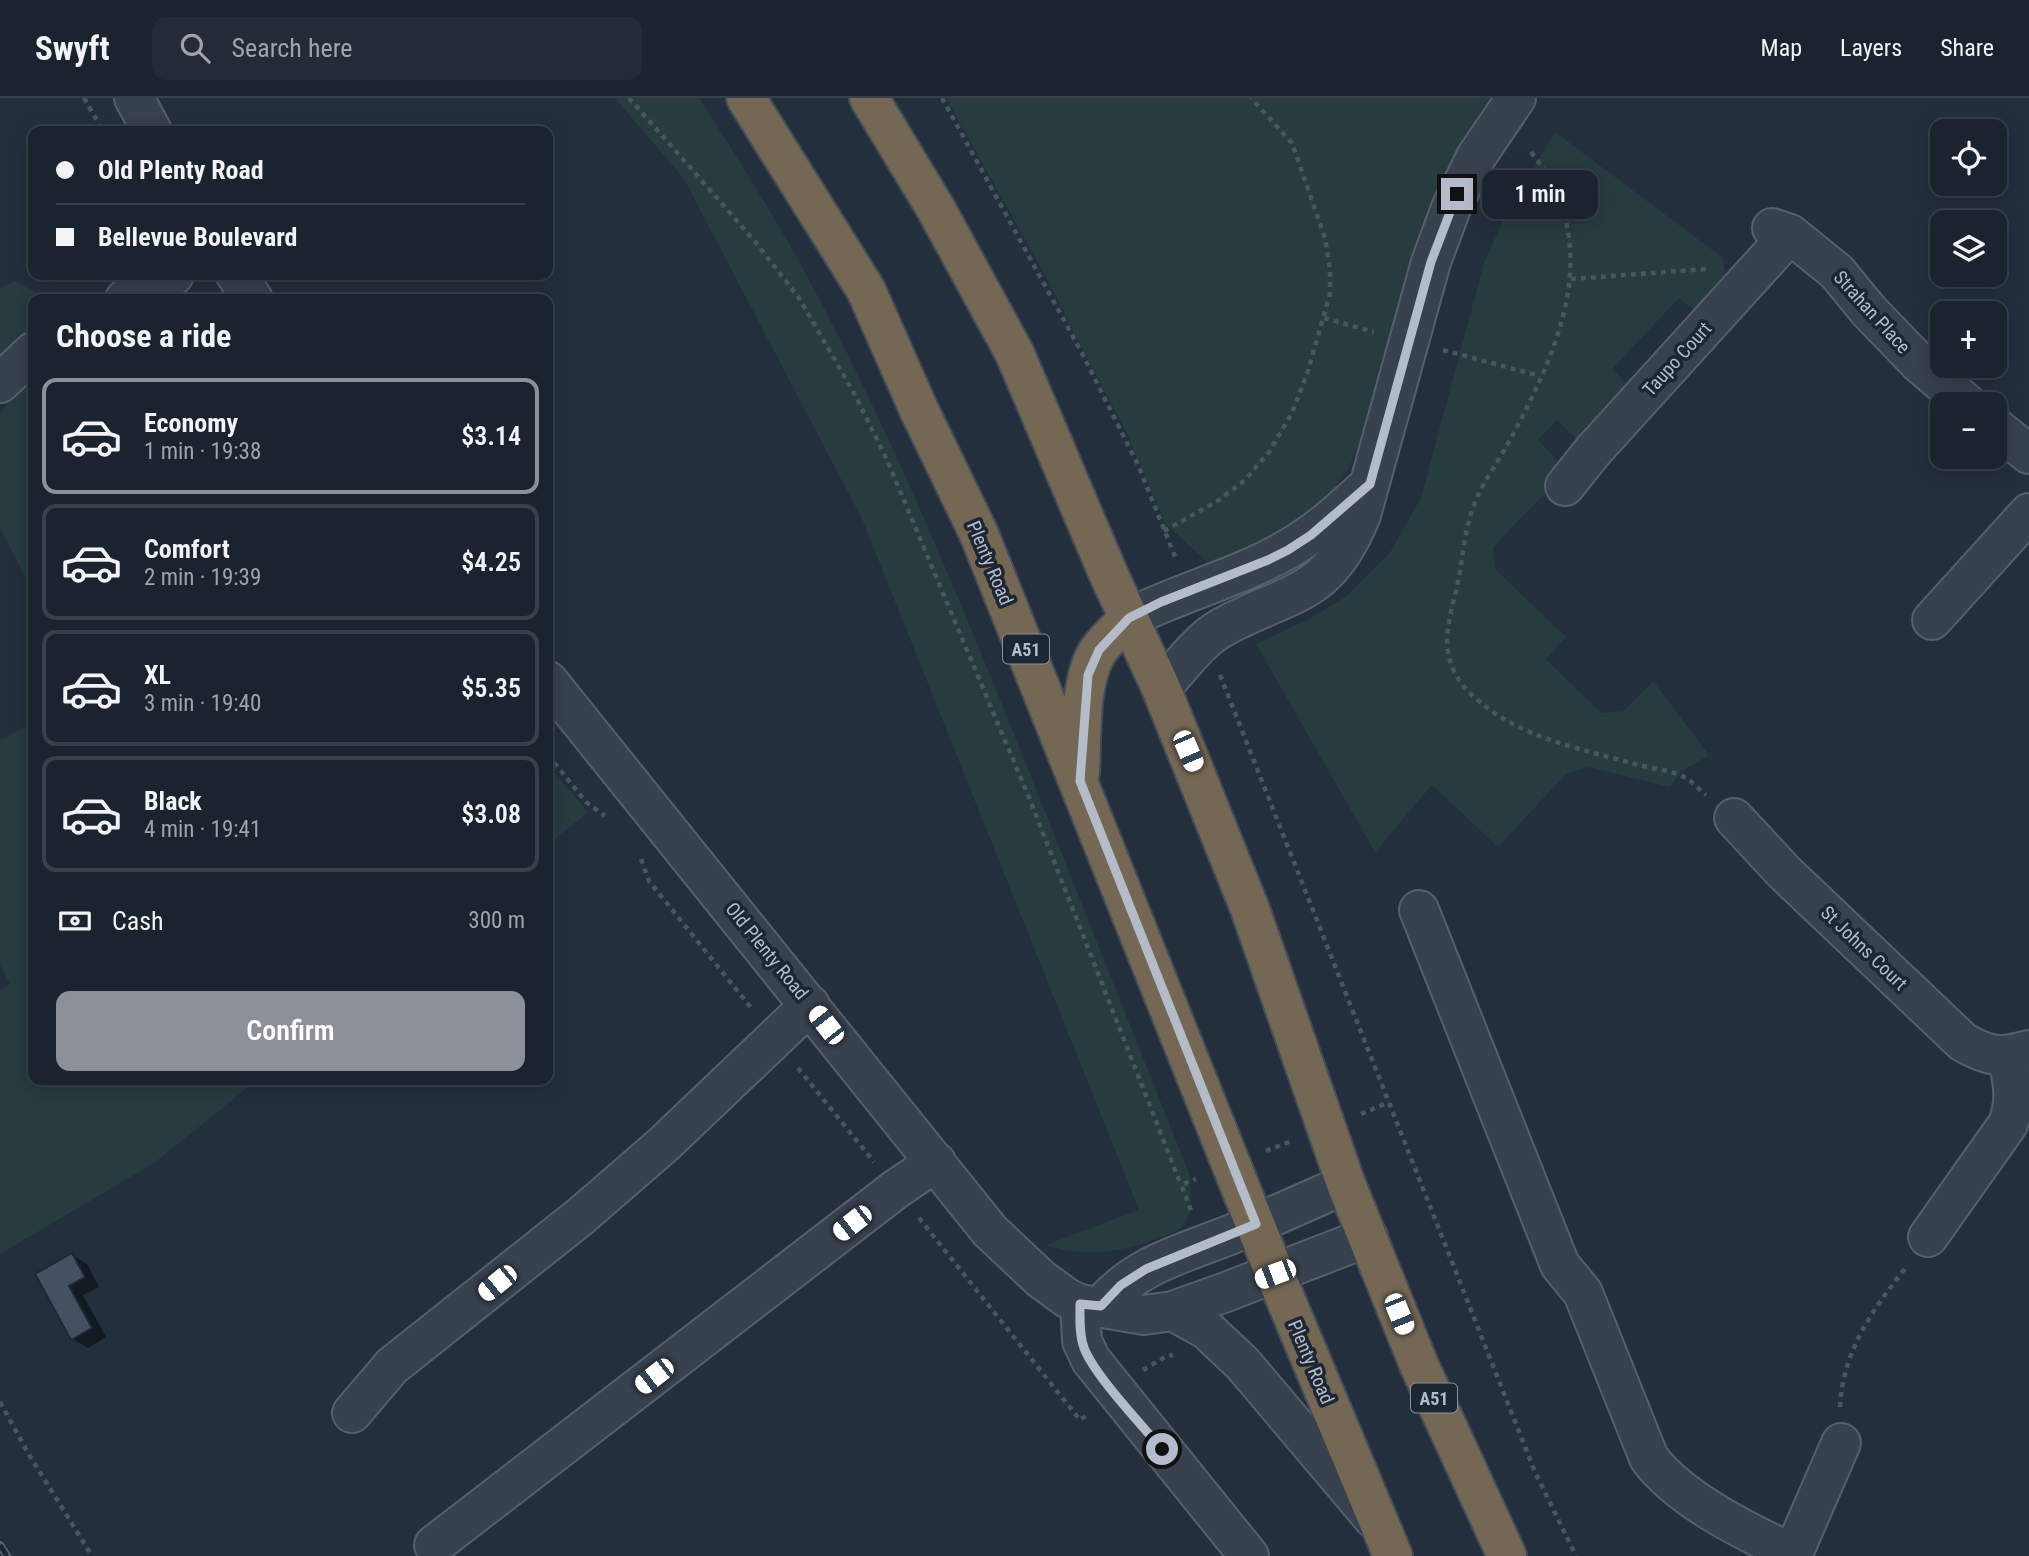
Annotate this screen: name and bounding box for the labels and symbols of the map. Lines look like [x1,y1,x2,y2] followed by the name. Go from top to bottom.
[1482,170,1597,218] callout: 1 min
[1441,178,1473,210] route end
[1829,266,1915,358] street label: Strahan Place
[1638,317,1716,401] street label: Taupo Court
[962,518,1018,608] street label: Plenty Road
[1003,634,1049,664] road number: A51
[1171,728,1206,774] car
[721,898,813,1004] street label: Old Plenty Road
[1816,901,1912,995] street label: St Johns Court
[805,1002,848,1048] car
[829,1202,876,1244] car
[1252,1257,1299,1291] car
[475,1262,520,1304] car
[1382,1291,1417,1337] car
[1283,1317,1339,1407] street label: Plenty Road
[631,1355,678,1397] car
[1411,1384,1457,1413] road number: A51
[1146,1433,1178,1465] route start

